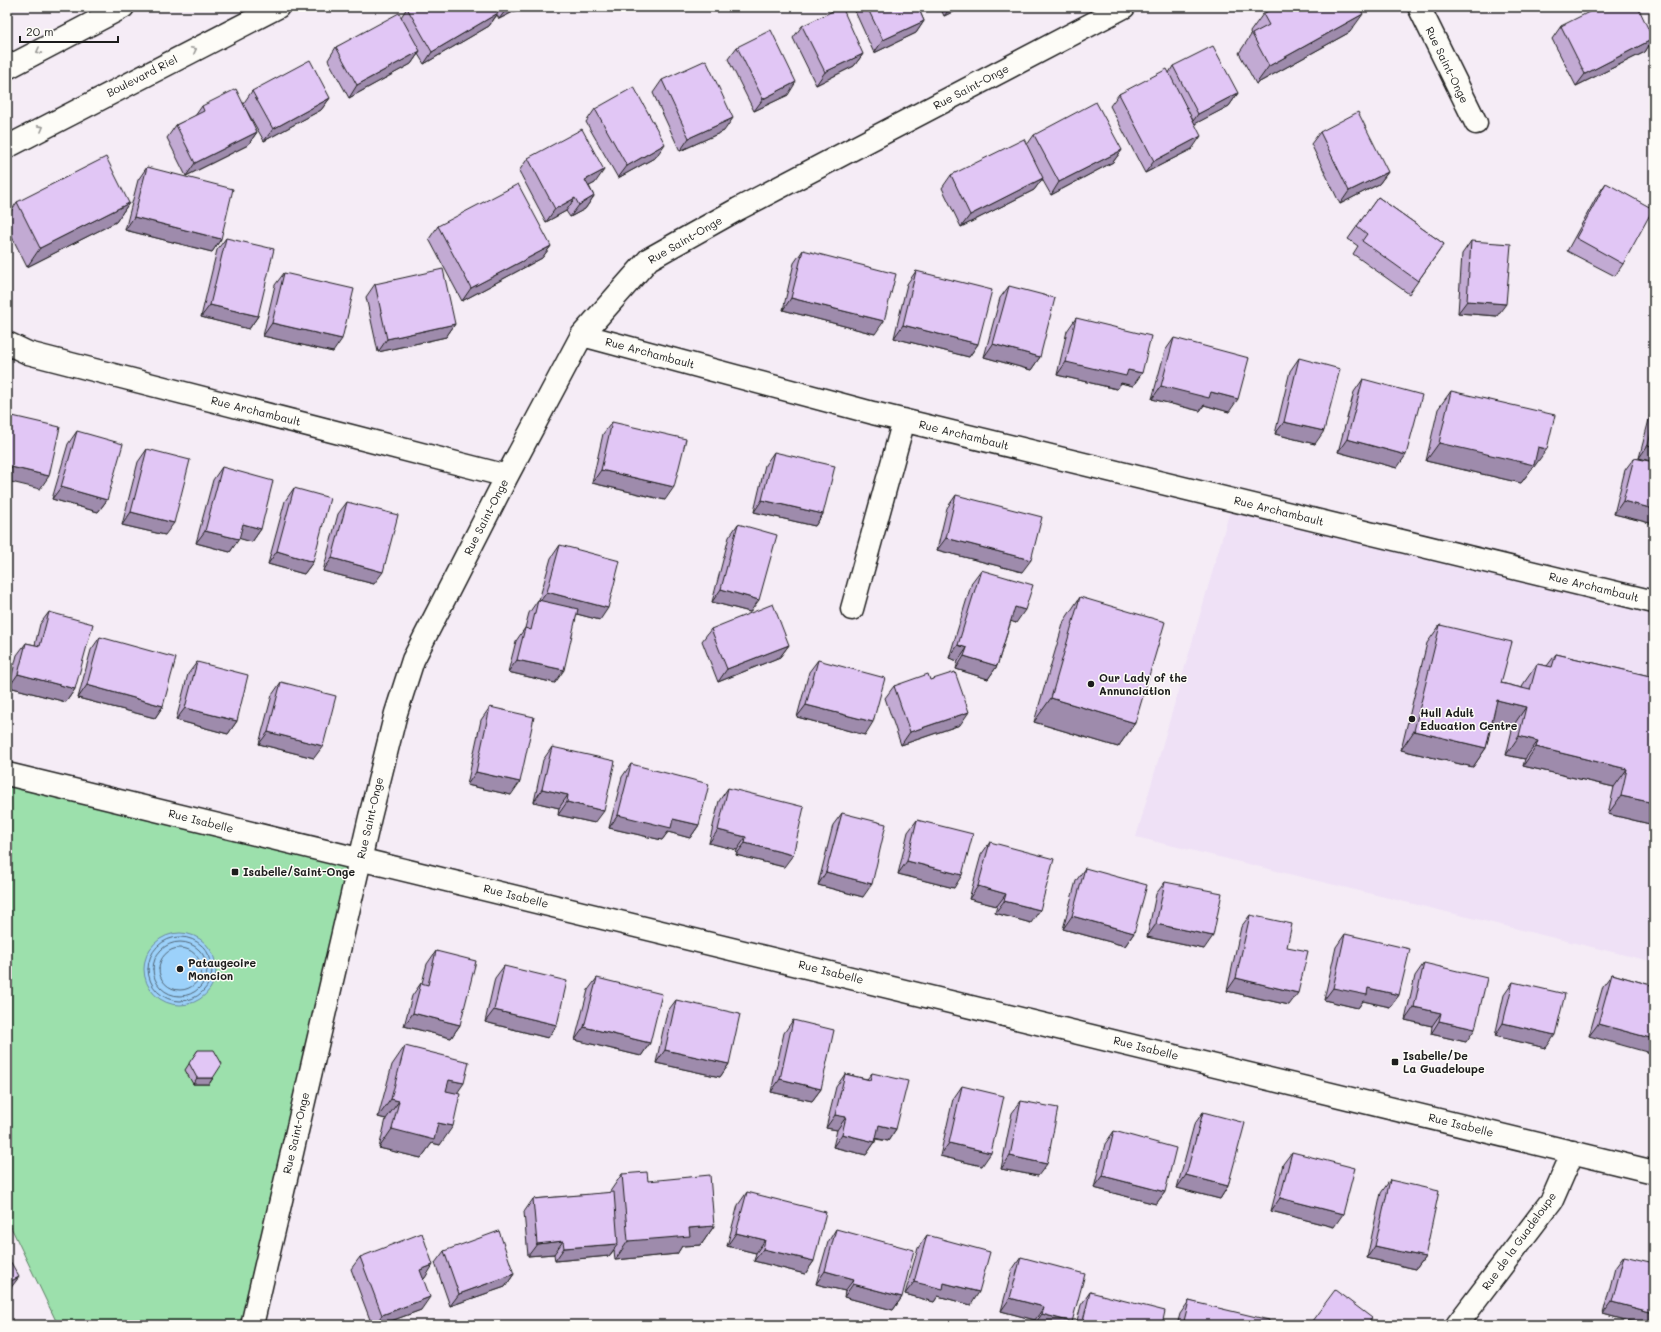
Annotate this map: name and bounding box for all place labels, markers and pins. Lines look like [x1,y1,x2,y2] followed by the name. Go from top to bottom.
[1099,670,1188,698] place label: Our Lady of the Annunciation
[1086,679,1096,689] marker: Our Lady of the Annunciation
[1420,705,1518,733] place label: Hull Adult Education Centre
[1407,714,1417,724] marker: Hull Adult Education Centre
[243,864,355,879] place label: Isabelle/Saint-Onge
[230,867,240,877] marker: Isabelle/Saint-Onge
[188,955,256,983] place label: Pataugeoire Moncion
[175,964,185,974] marker: Pataugeoire Moncion
[1403,1048,1485,1076] place label: Isabelle/De La Guadeloupe
[1390,1057,1400,1067] marker: Isabelle/De La Guadeloupe

